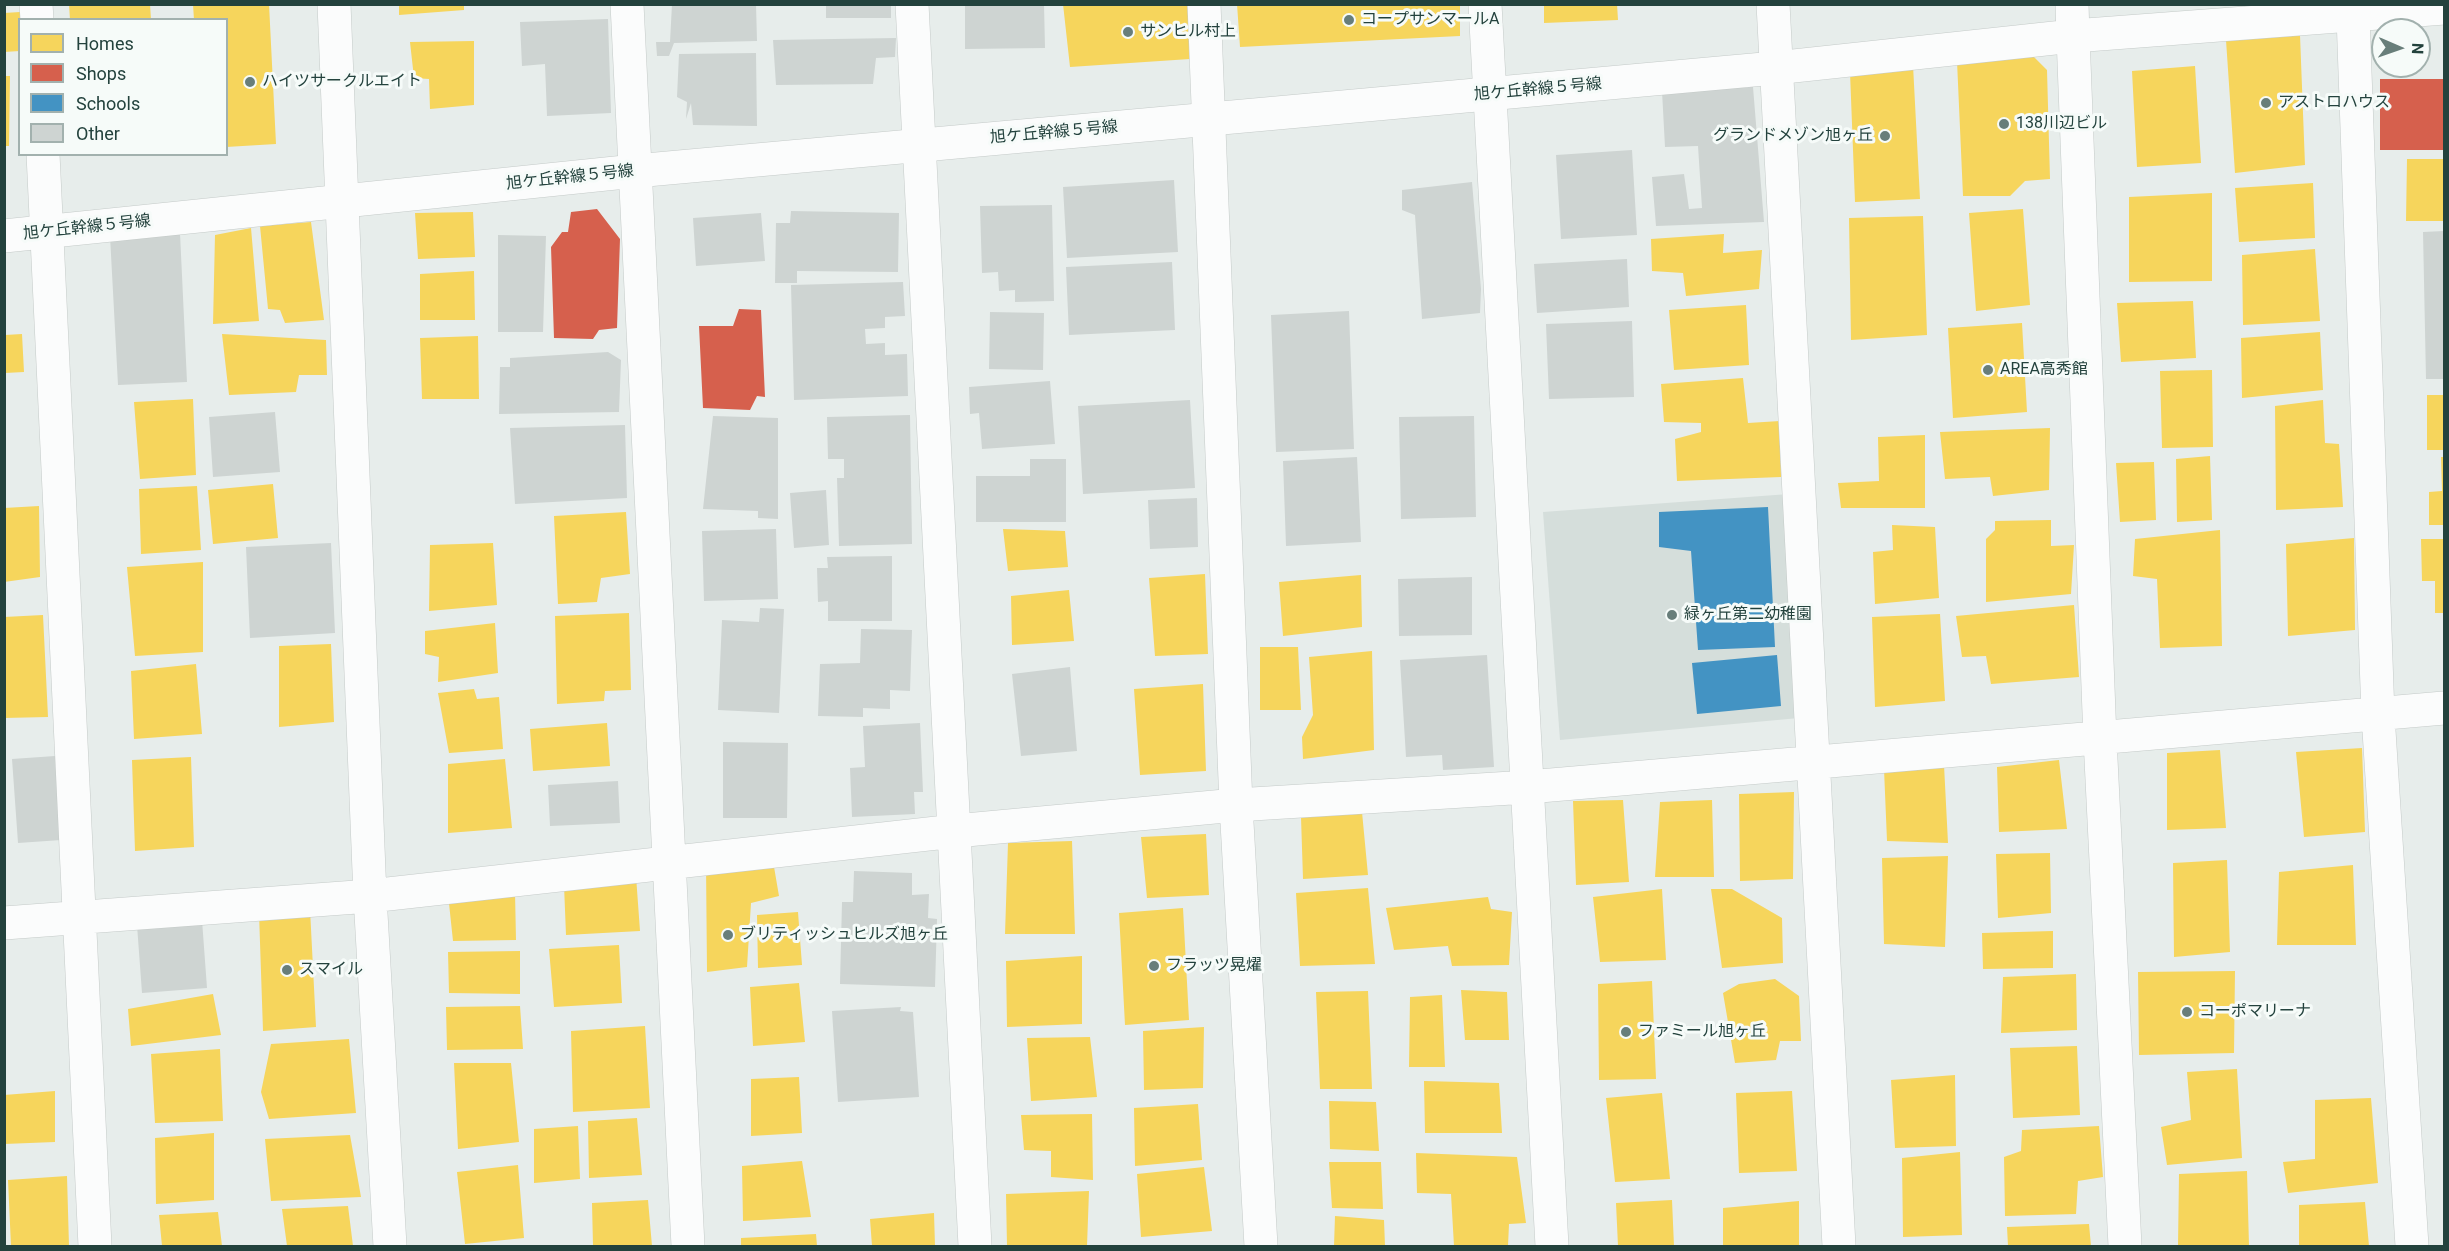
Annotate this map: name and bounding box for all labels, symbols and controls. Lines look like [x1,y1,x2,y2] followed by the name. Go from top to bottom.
[1361,10,1499,30] place label: コープサンマールA
[1342,13,1356,27] marker: コープサンマールA
[18,18,228,156] legend
[2371,18,2431,78] north arrow
[1140,22,1236,42] place label: サンヒル村上
[1121,25,1135,39] marker: サンヒル村上
[76,33,134,54] text: Homes
[2408,43,2427,55] text: N
[76,63,126,84] text: Shops
[262,72,422,92] place label: ハイツサークルエイト
[243,75,257,89] marker: ハイツサークルエイト
[1473,75,1603,105] street label: 旭ケ丘幹線５号線
[76,93,140,114] text: Schools
[2278,93,2390,113] place label: アストロハウス
[2259,96,2273,110] marker: アストロハウス
[2016,114,2107,134] place label: 138川辺ビル
[1997,117,2011,131] marker: 138川辺ビル
[989,118,1119,148] street label: 旭ケ丘幹線５号線
[76,123,120,144] text: Other
[1713,126,1873,146] place label: グランドメゾン旭ヶ丘
[1878,129,1892,143] marker: グランドメゾン旭ヶ丘
[505,162,635,194] street label: 旭ケ丘幹線５号線
[22,212,152,244] street label: 旭ケ丘幹線５号線
[2000,360,2088,380] place label: AREA高秀館
[1981,363,1995,377] marker: AREA高秀館
[1684,605,1812,625] place label: 緑ヶ丘第二幼稚園
[1665,608,1679,622] marker: 緑ヶ丘第二幼稚園
[740,925,948,945] place label: ブリティッシュヒルズ旭ヶ丘
[721,928,735,942] marker: ブリティッシュヒルズ旭ヶ丘
[1166,956,1262,976] place label: フラッツ晃燿
[1147,959,1161,973] marker: フラッツ晃燿
[299,960,363,980] place label: スマイル
[280,963,294,977] marker: スマイル
[2199,1002,2311,1022] place label: コーポマリーナ
[2180,1005,2194,1019] marker: コーポマリーナ
[1638,1022,1766,1042] place label: ファミール旭ヶ丘
[1619,1025,1633,1039] marker: ファミール旭ヶ丘

